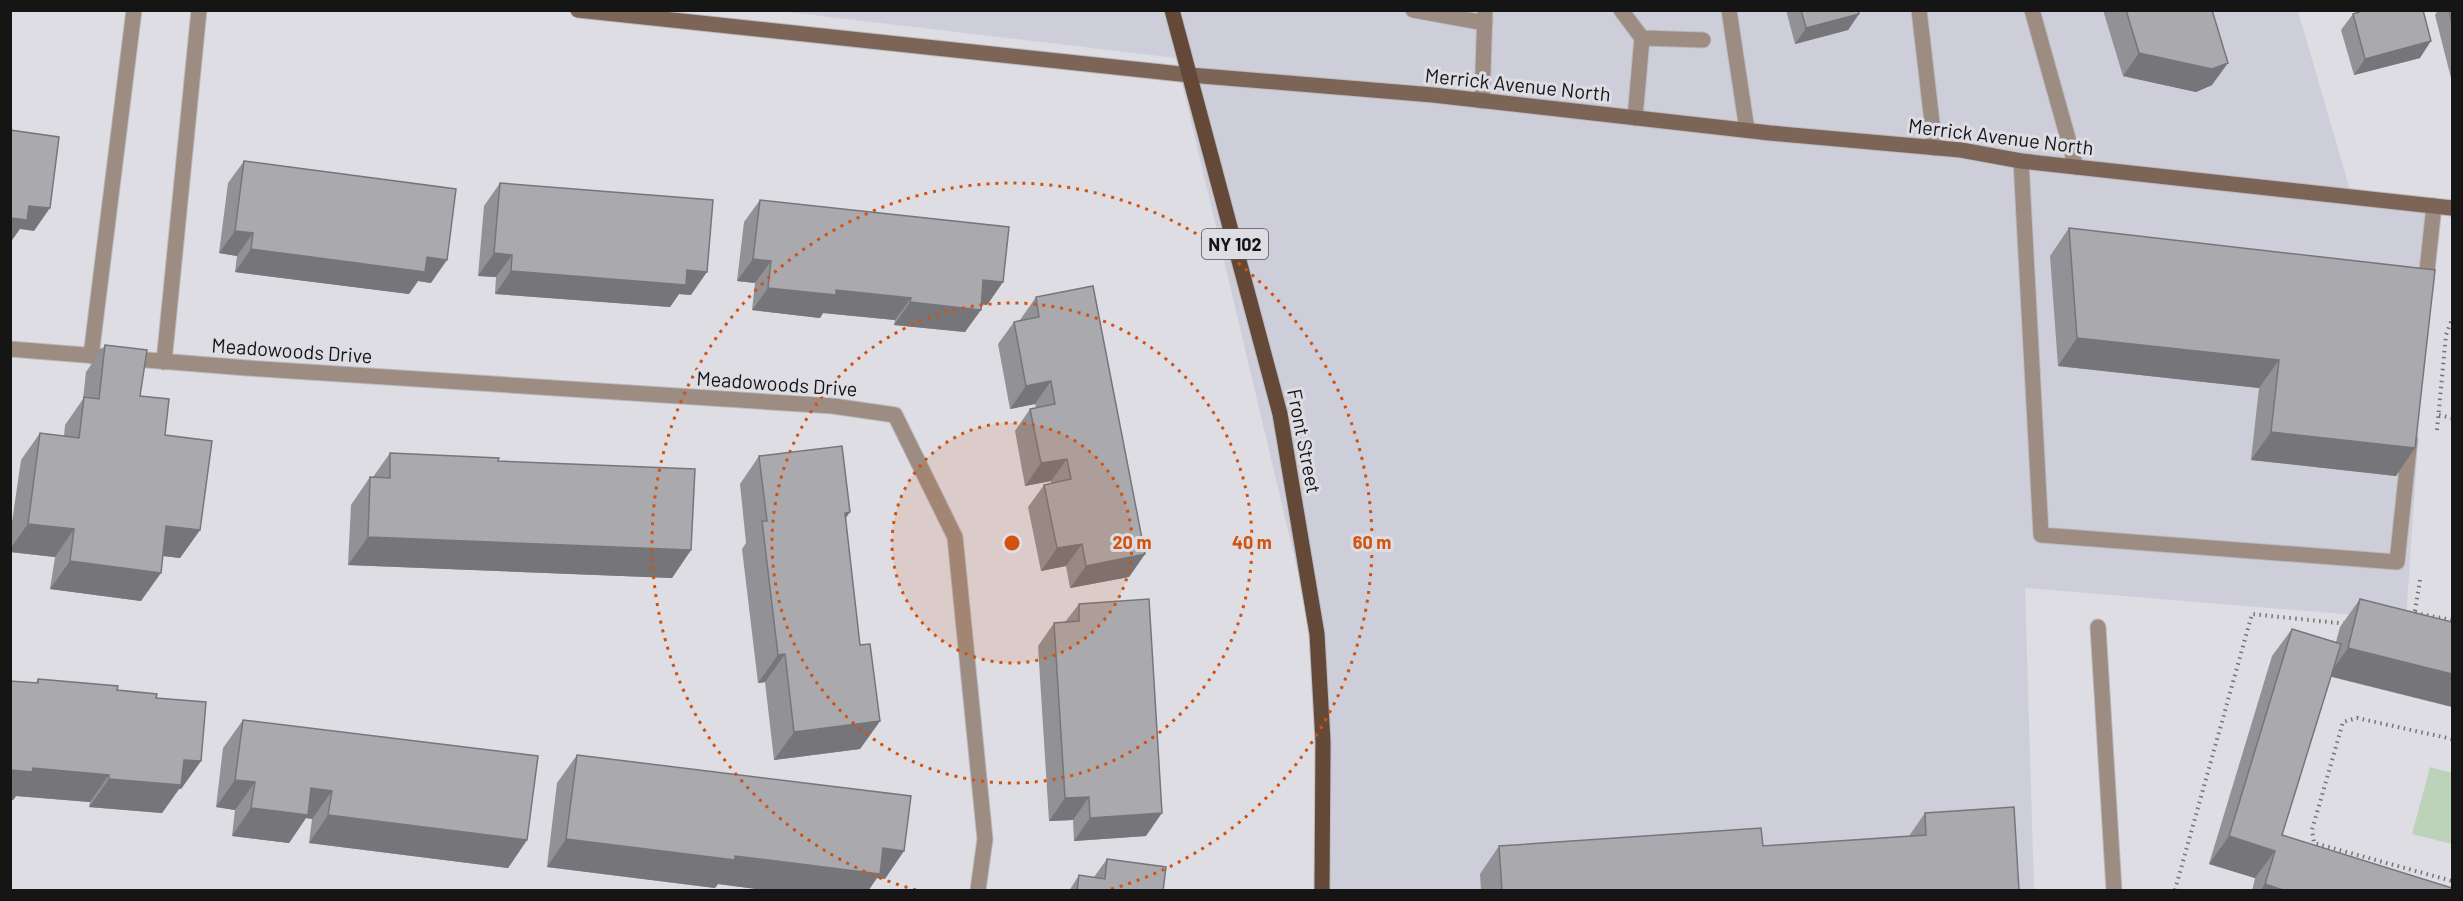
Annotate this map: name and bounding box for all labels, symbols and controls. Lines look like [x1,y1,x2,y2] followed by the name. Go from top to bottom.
[1424,62,1612,106] street label: Merrick Avenue North
[1907,113,2095,159] street label: Merrick Avenue North
[1202,229,1268,259] road number: NY 102
[211,332,373,368] street label: Meadowoods Drive
[696,365,858,401] street label: Meadowoods Drive
[1283,387,1327,495] street label: Front Street
[1113,531,1151,553] text: 20 m
[1232,531,1272,553] text: 40 m
[1353,531,1391,553] text: 60 m
[1002,533,1022,553] centre of rings

